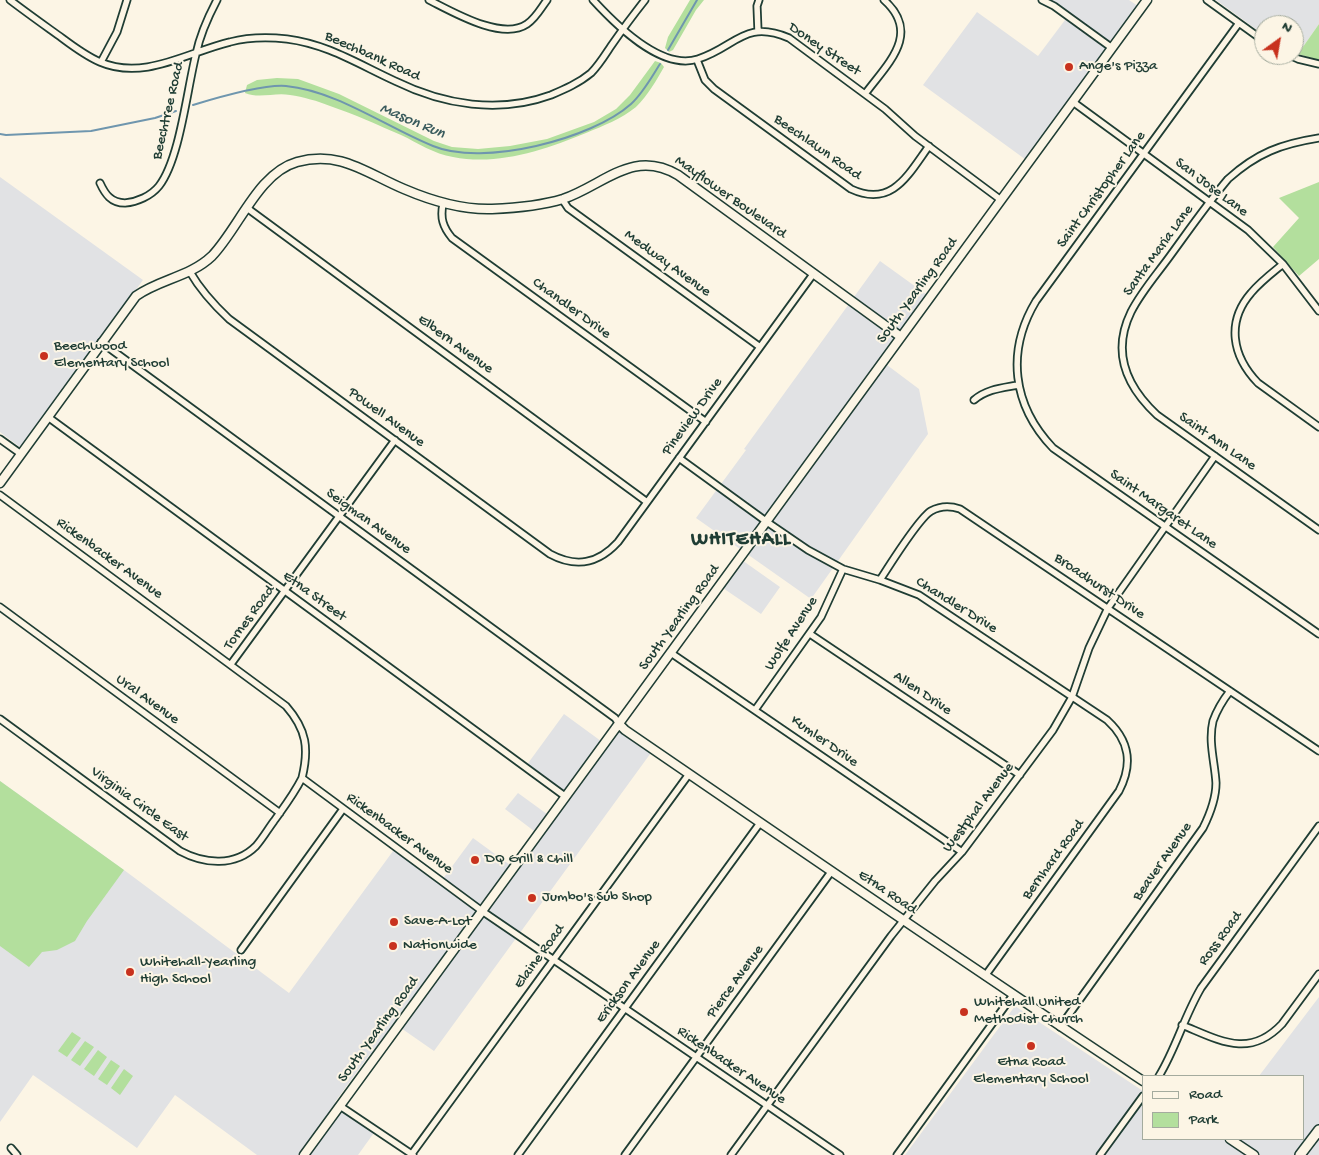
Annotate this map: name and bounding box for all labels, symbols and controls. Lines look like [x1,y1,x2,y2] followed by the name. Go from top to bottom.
[1254,15,1304,65] north arrow
[1278,18,1295,37] text: N
[784,19,864,81] street label: Doney Street
[321,28,423,86] street label: Beechbank Road
[1079,58,1157,76] place label: Ange's Pizza
[149,60,189,162] street label: Beechtree Road
[1063,61,1075,73] marker: Ange's Pizza
[376,100,448,144] water label: Mason Run
[770,111,864,185] street label: Beechlawn Road
[1053,128,1151,252] street label: Saint Christopher Lane
[671,153,789,243] street label: Mayflower Boulevard
[1171,155,1251,221] street label: San Jose Lane
[1120,202,1198,300] street label: Santa Maria Lane
[620,226,714,302] street label: Medway Avenue
[874,235,962,347] street label: South Yearling Road
[528,274,614,344] street label: Chandler Drive
[414,311,496,379] street label: Elbern Avenue
[54,338,170,373] place label: Beechwood Elementary School
[38,350,50,362] marker: Beechwood Elementary School
[659,375,727,459] street label: Pineview Drive
[344,384,428,452] street label: Powell Avenue
[1175,409,1259,475] street label: Saint Ann Lane
[1106,466,1220,554] street label: Saint Margaret Lane
[322,485,414,559] street label: Seigman Avenue
[52,514,166,604] street label: Rickenbacker Avenue
[690,529,792,553] district label: WHITEHALL
[1050,550,1148,624] street label: Broadhurst Drive
[636,562,724,674] street label: South Yearling Road
[279,568,349,626] street label: Etna Street
[912,574,1000,638] street label: Chandler Drive
[221,582,279,654] street label: Tornes Road
[761,594,823,674] street label: Wolfe Avenue
[889,668,955,720] street label: Allen Drive
[112,671,182,729] street label: Ural Avenue
[787,712,861,772] street label: Kumler Drive
[939,760,1019,856] street label: Westphal Avenue
[87,763,191,847] street label: Virginia Circle East
[342,789,456,879] street label: Rickenbacker Avenue
[1019,816,1089,904] street label: Bernhard Road
[1129,819,1197,905] street label: Beaver Avenue
[485,851,573,869] place label: DQ Grill & Chill
[469,854,481,866] marker: DQ Grill & Chill
[854,867,920,919] street label: Etna Road
[542,889,652,907] place label: Jumbo's Sub Shop
[526,892,538,904] marker: Jumbo's Sub Shop
[1195,908,1247,970] street label: Ross Road
[404,913,471,931] place label: Save-A-Lot
[388,916,400,928] marker: Save-A-Lot
[511,921,569,993] street label: Elaine Road
[403,937,477,955] place label: Nationwide
[593,937,665,1027] street label: Erickson Avenue
[387,940,399,952] marker: Nationwide
[703,942,769,1022] street label: Pierce Avenue
[140,954,256,989] place label: Whitehall-Yearling High School
[124,966,136,978] marker: Whitehall-Yearling High School
[335,974,423,1086] street label: South Yearling Road
[974,994,1083,1029] place label: Whitehall United Methodist Church
[958,1006,970,1018] marker: Whitehall United Methodist Church
[673,1023,789,1109] street label: Rickenbacker Avenue
[1025,1040,1037,1052] marker: Etna Road Elementary School
[973,1054,1089,1089] place label: Etna Road Elementary School
[1142,1075,1304,1140] legend
[1189,1086,1222,1104] text: Road
[1189,1111,1218,1129] text: Park

